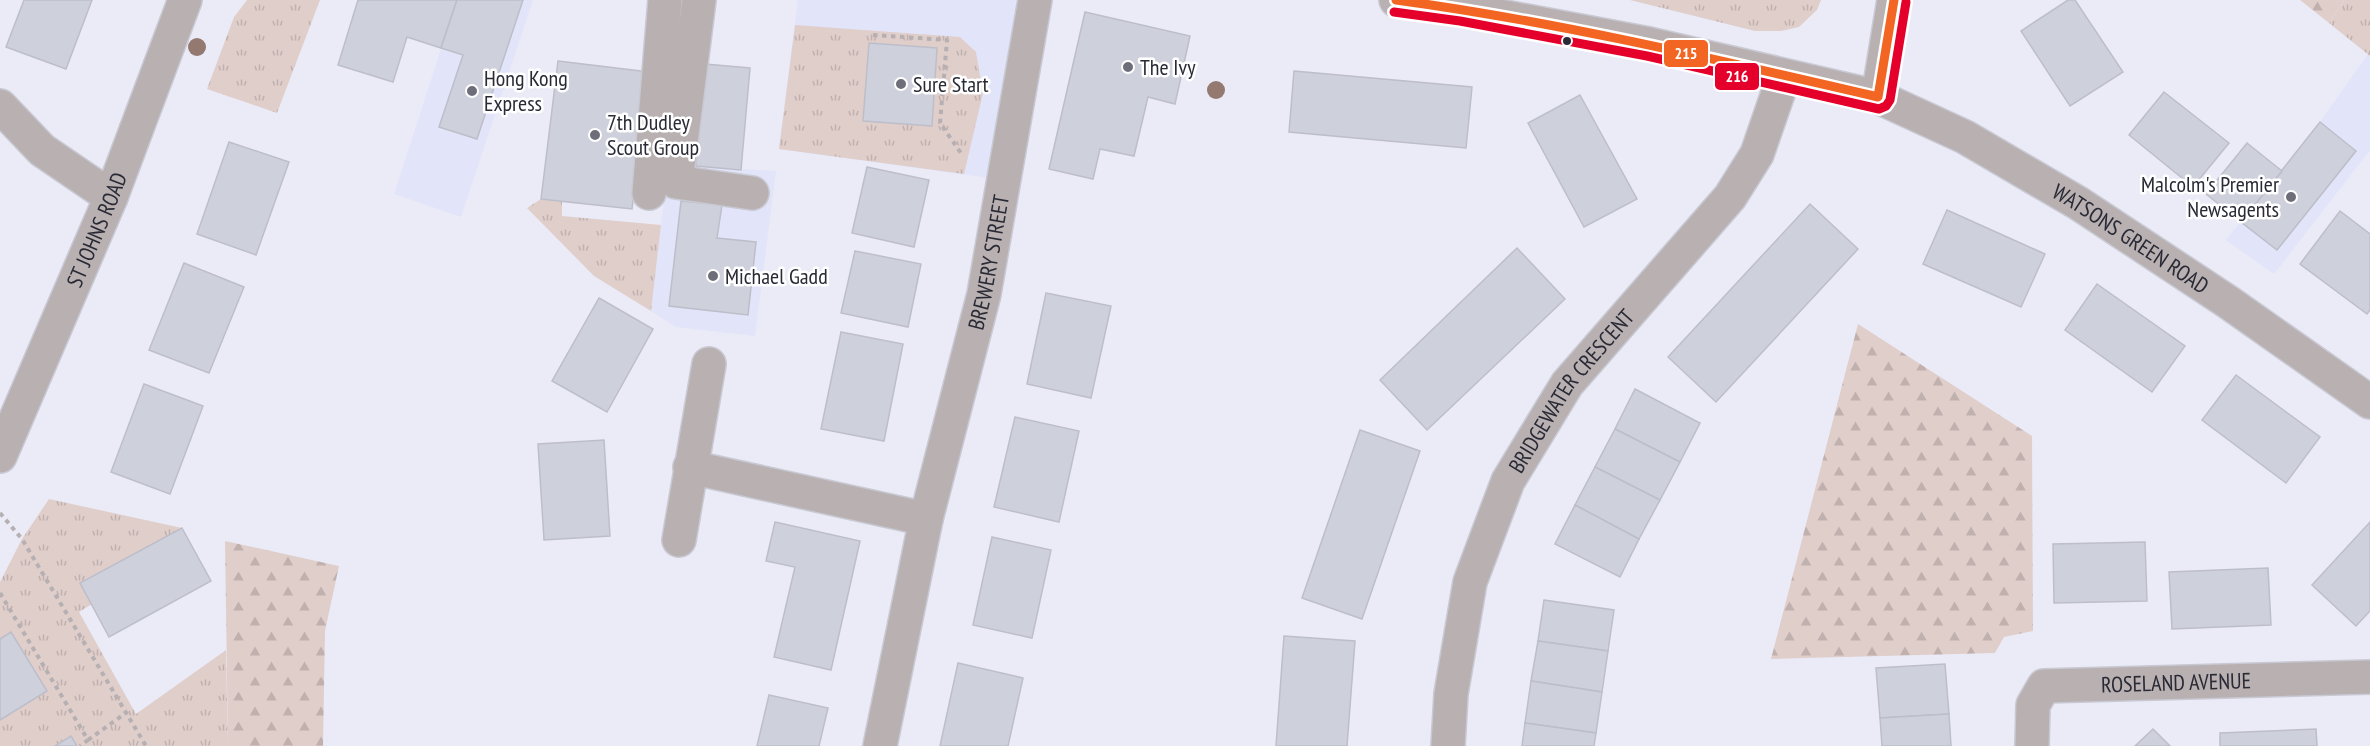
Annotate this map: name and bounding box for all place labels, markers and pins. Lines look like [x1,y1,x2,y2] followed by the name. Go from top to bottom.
[1561,35,1573,47] unlabelled marker
[1140,53,1196,81] place label: The Ivy
[1121,60,1135,74] marker: The Ivy
[484,64,568,117] place label: Hong Kong Express
[913,70,989,98] place label: Sure Start
[894,77,908,91] marker: Sure Start
[465,84,479,98] marker: Hong Kong Express
[607,108,699,161] place label: 7th Dudley Scout Group
[588,128,602,142] marker: 7th Dudley Scout Group
[2141,170,2279,223] place label: Malcolm's Premier Newsagents
[2284,190,2298,204] marker: Malcolm's Premier Newsagents
[725,262,828,290] place label: Michael Gadd
[706,269,720,283] marker: Michael Gadd

